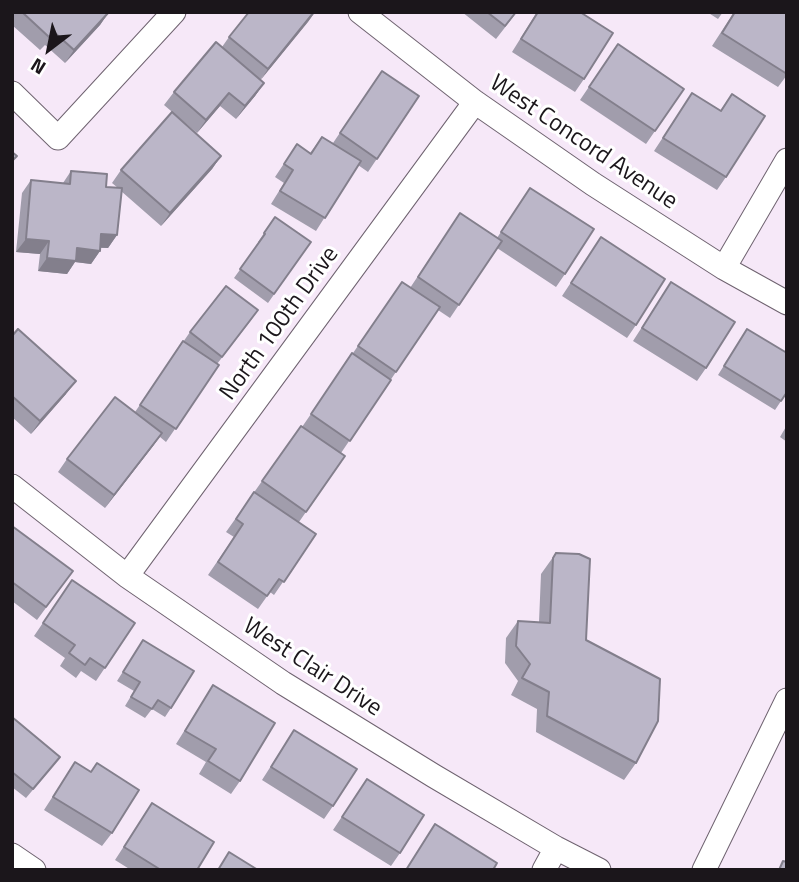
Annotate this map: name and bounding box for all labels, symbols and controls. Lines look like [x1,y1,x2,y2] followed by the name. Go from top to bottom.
[14,14,84,84] north arrow
[24,51,51,83] text: N
[484,70,682,216] street label: West Concord Avenue
[215,241,345,407] street label: North 100th Drive
[237,612,387,724] street label: West Clair Drive

